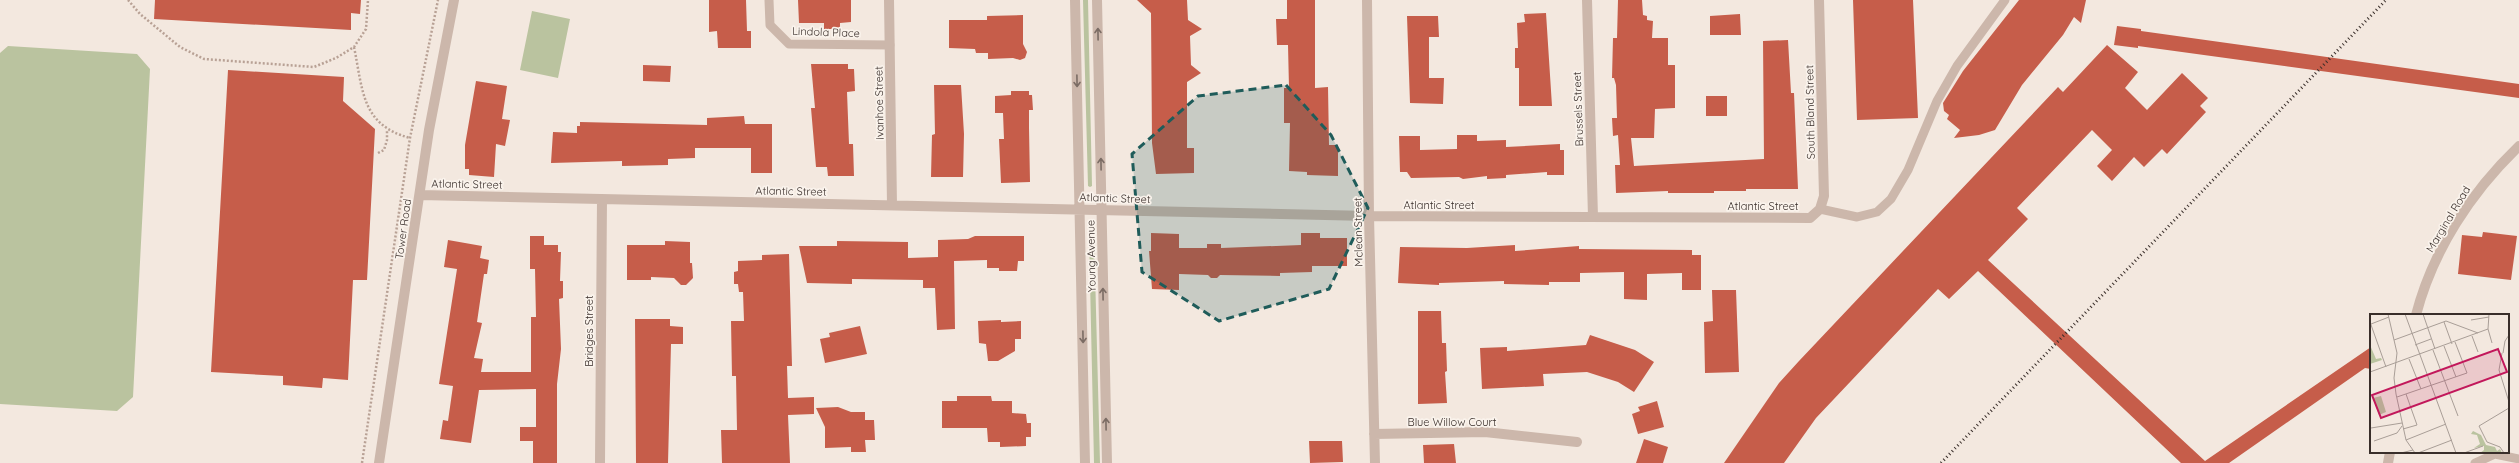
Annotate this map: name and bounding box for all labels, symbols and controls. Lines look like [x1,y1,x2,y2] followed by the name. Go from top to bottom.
[792,24,860,40] street label: Lindola Place
[1094,28,1101,41] one-way arrow
[1802,64,1818,159] street label: South Bland Street
[871,66,887,140] street label: Ivanhoe Street
[1570,71,1586,147] street label: Brussels Street
[1073,74,1081,87] one-way arrow
[1097,158,1104,171] one-way arrow
[431,176,503,192] street label: Atlantic Street
[755,183,827,199] street label: Atlantic Street
[2423,183,2473,255] street label: Marginal Road
[1079,190,1151,206] street label: Atlantic Street
[1350,197,1366,267] street label: Mclean Street
[392,198,414,260] street label: Tower Road
[1403,198,1475,212] street label: Atlantic Street
[1727,199,1799,213] street label: Atlantic Street
[1083,220,1099,292] street label: Young Avenue
[1100,288,1107,301] one-way arrow
[582,295,596,367] street label: Bridges Street
[2370,314,2509,453] inset map
[1079,330,1087,343] one-way arrow
[1408,415,1497,429] street label: Blue Willow Court
[1102,418,1110,431] one-way arrow

